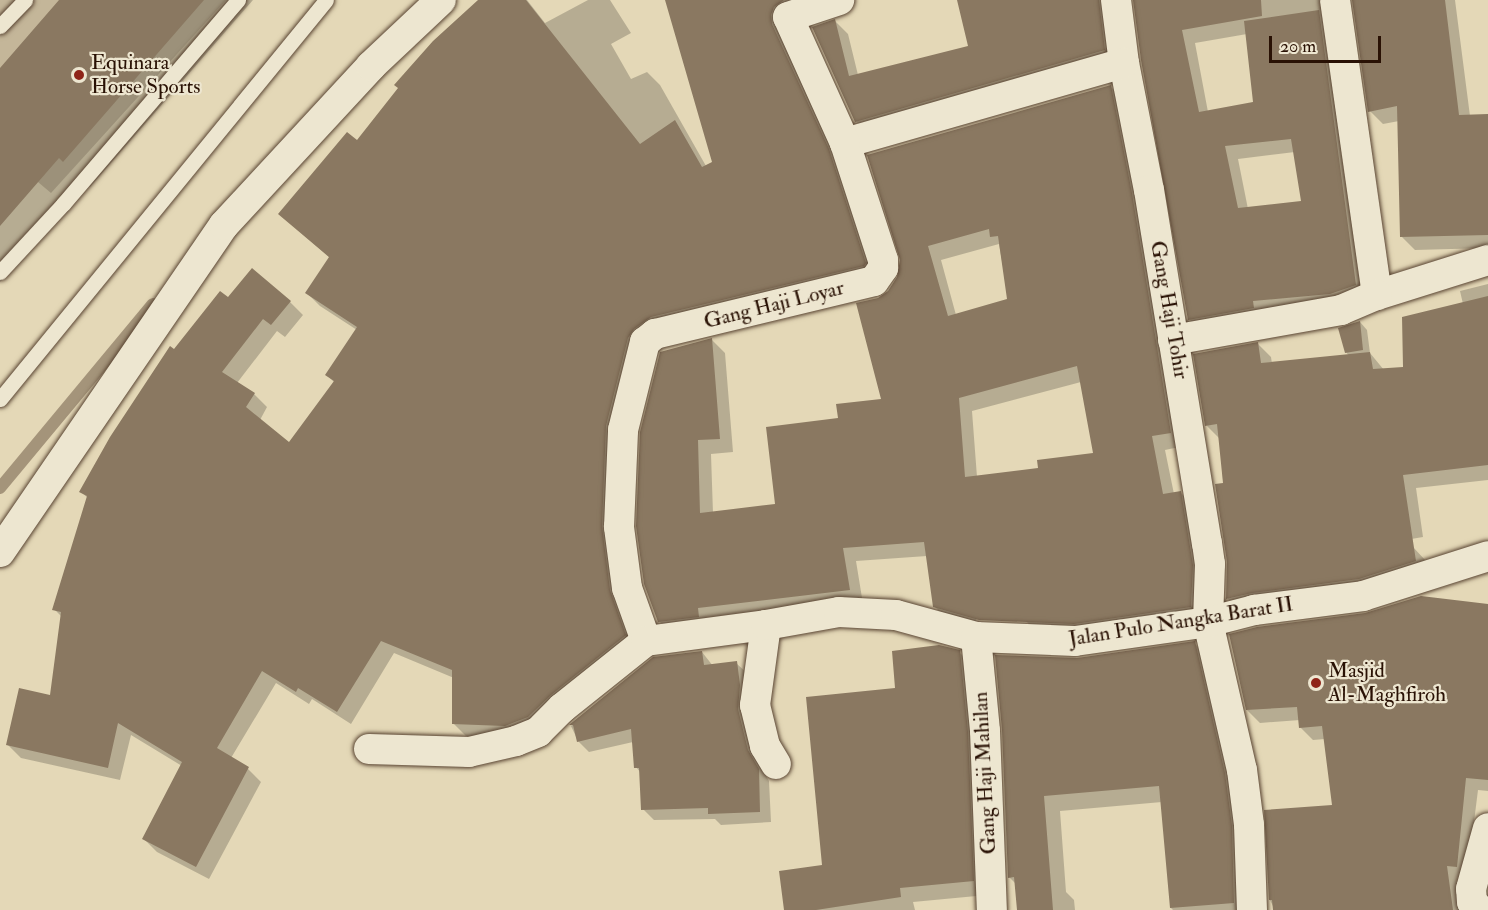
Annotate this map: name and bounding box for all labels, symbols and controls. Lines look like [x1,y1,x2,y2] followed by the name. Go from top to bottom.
[1272,24,1384,62] scale bar
[1280,35,1316,58] text: 20 m
[91,50,200,100] place label: Equinara Horse Sports
[72,68,86,82] marker: Equinara Horse Sports
[1144,239,1194,381] street label: Gang Haji Tohir
[701,275,847,335] street label: Gang Haji Loyar
[1067,592,1295,652] street label: Jalan Pulo Nangka Barat II
[1328,658,1446,708] place label: Masjid Al-Maghfiroh
[1309,676,1323,690] marker: Masjid Al-Maghfiroh
[968,691,1002,855] street label: Gang Haji Mahilan

